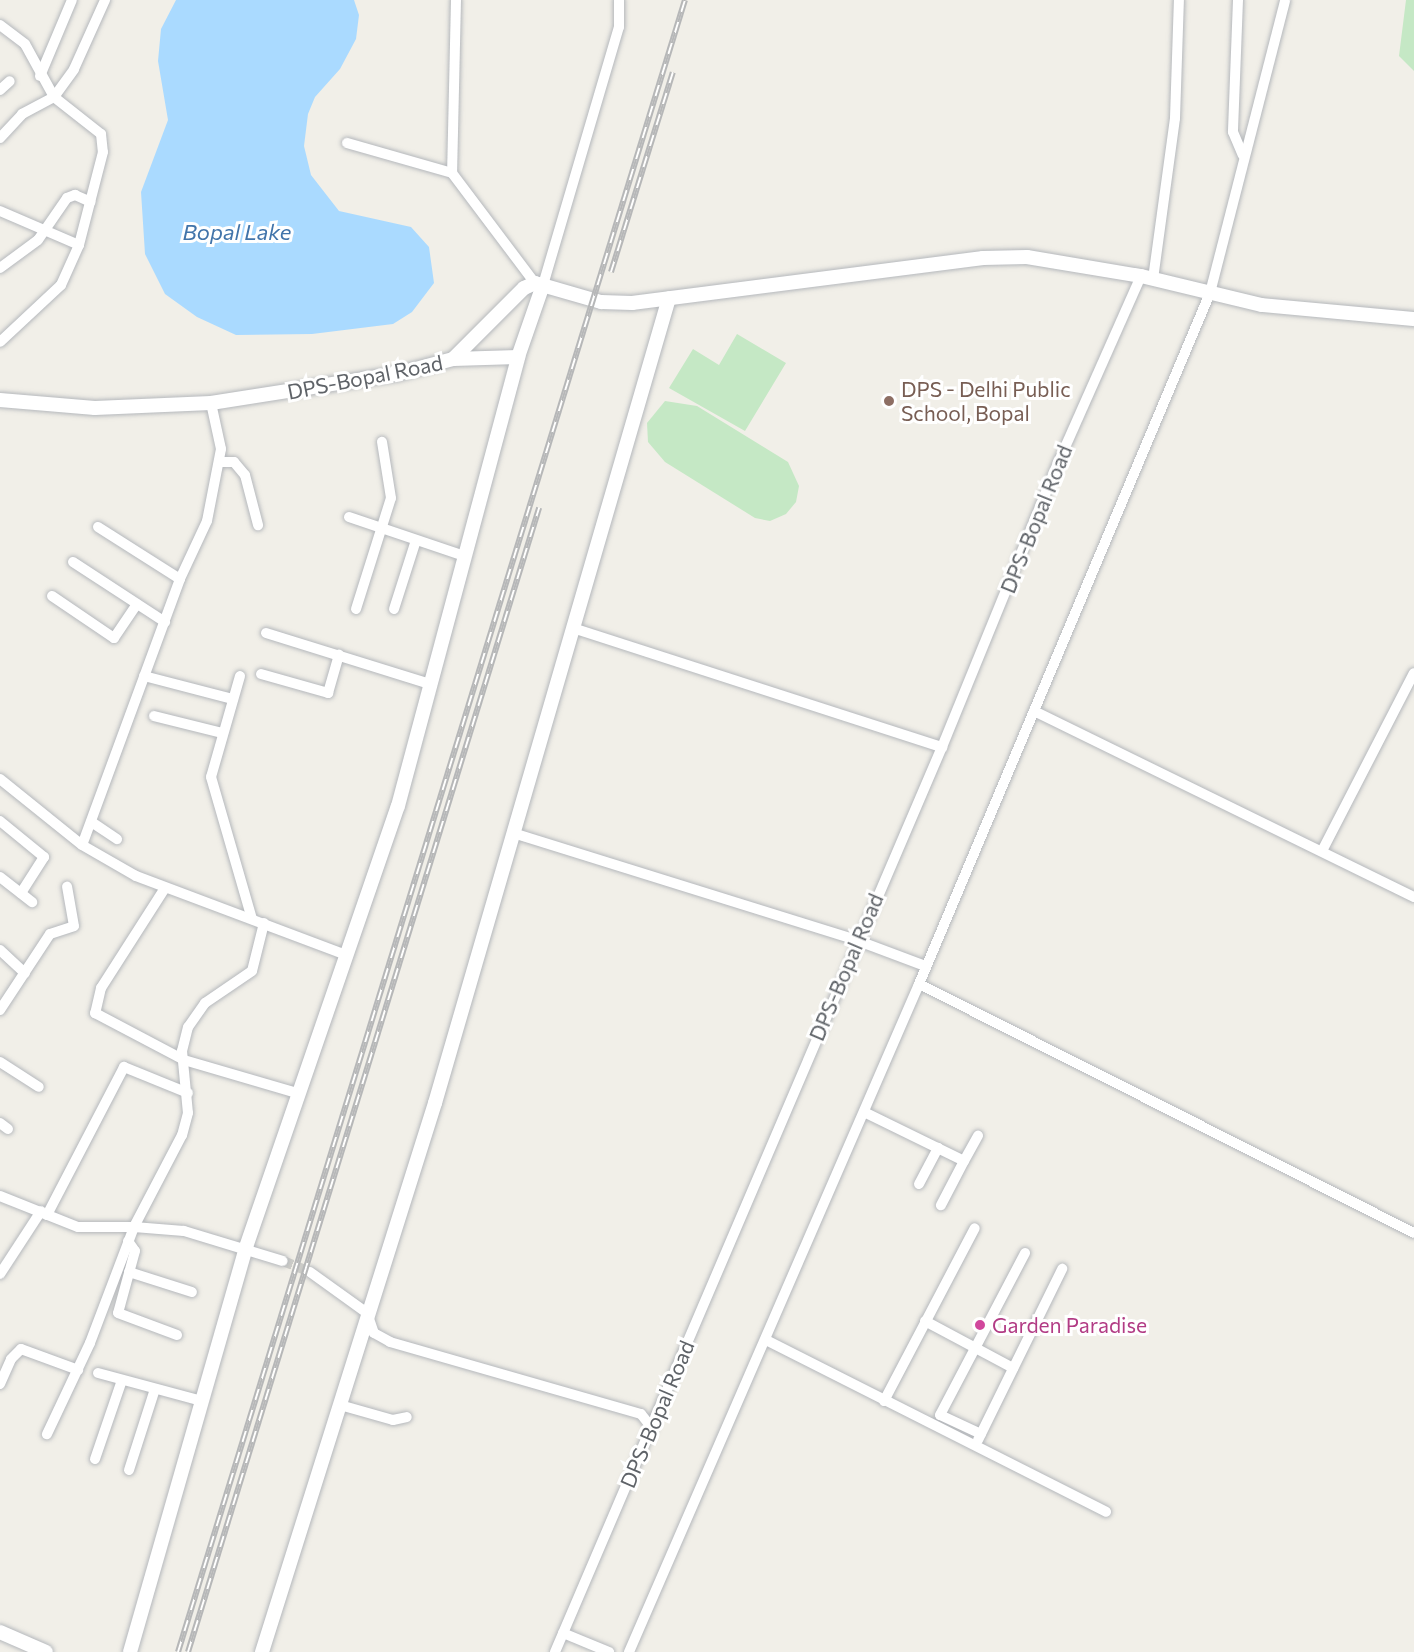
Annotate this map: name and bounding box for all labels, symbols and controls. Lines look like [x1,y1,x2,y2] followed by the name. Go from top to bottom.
[183,219,291,245] water label: Bopal Lake
[285,350,445,404] street label: DPS-Bopal Road
[901,376,1071,426] place label: DPS - Delhi Public School, Bopal
[882,394,896,408] marker: DPS - Delhi Public School, Bopal
[995,441,1077,597] street label: DPS-Bopal Road
[804,889,888,1045] street label: DPS-Bopal Road
[992,1312,1147,1338] place label: Garden Paradise
[973,1318,987,1332] marker: Garden Paradise
[615,1336,699,1492] street label: DPS-Bopal Road

